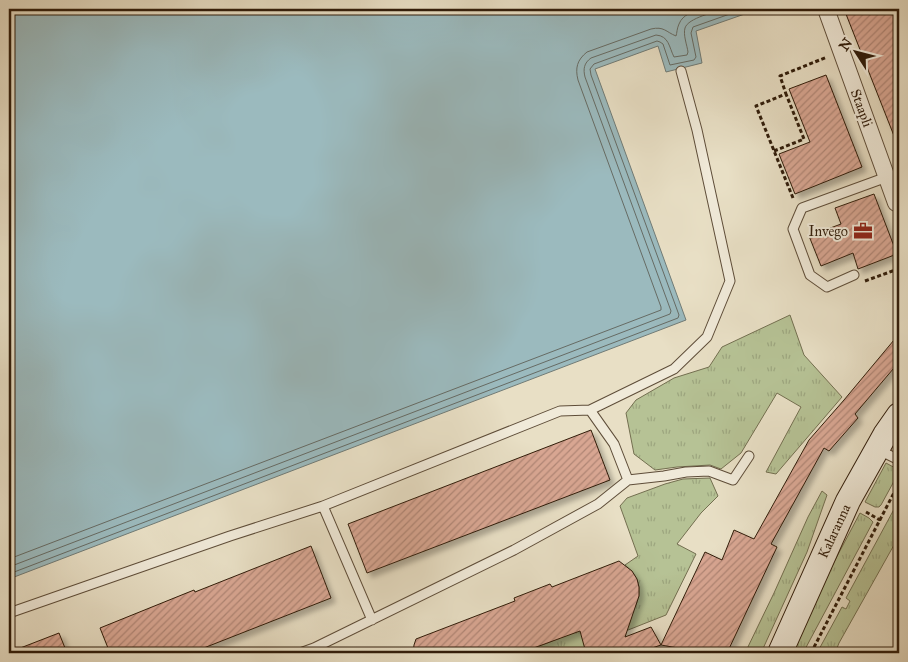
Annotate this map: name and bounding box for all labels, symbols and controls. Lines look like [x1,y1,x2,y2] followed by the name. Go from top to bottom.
[830,28,880,78] north arrow
[836,35,856,54] text: N
[847,87,876,130] street label: Staapli
[852,220,874,242] office icon: Invego
[809,223,848,240] place label: Invego
[815,501,854,561] street label: Kalaranna

